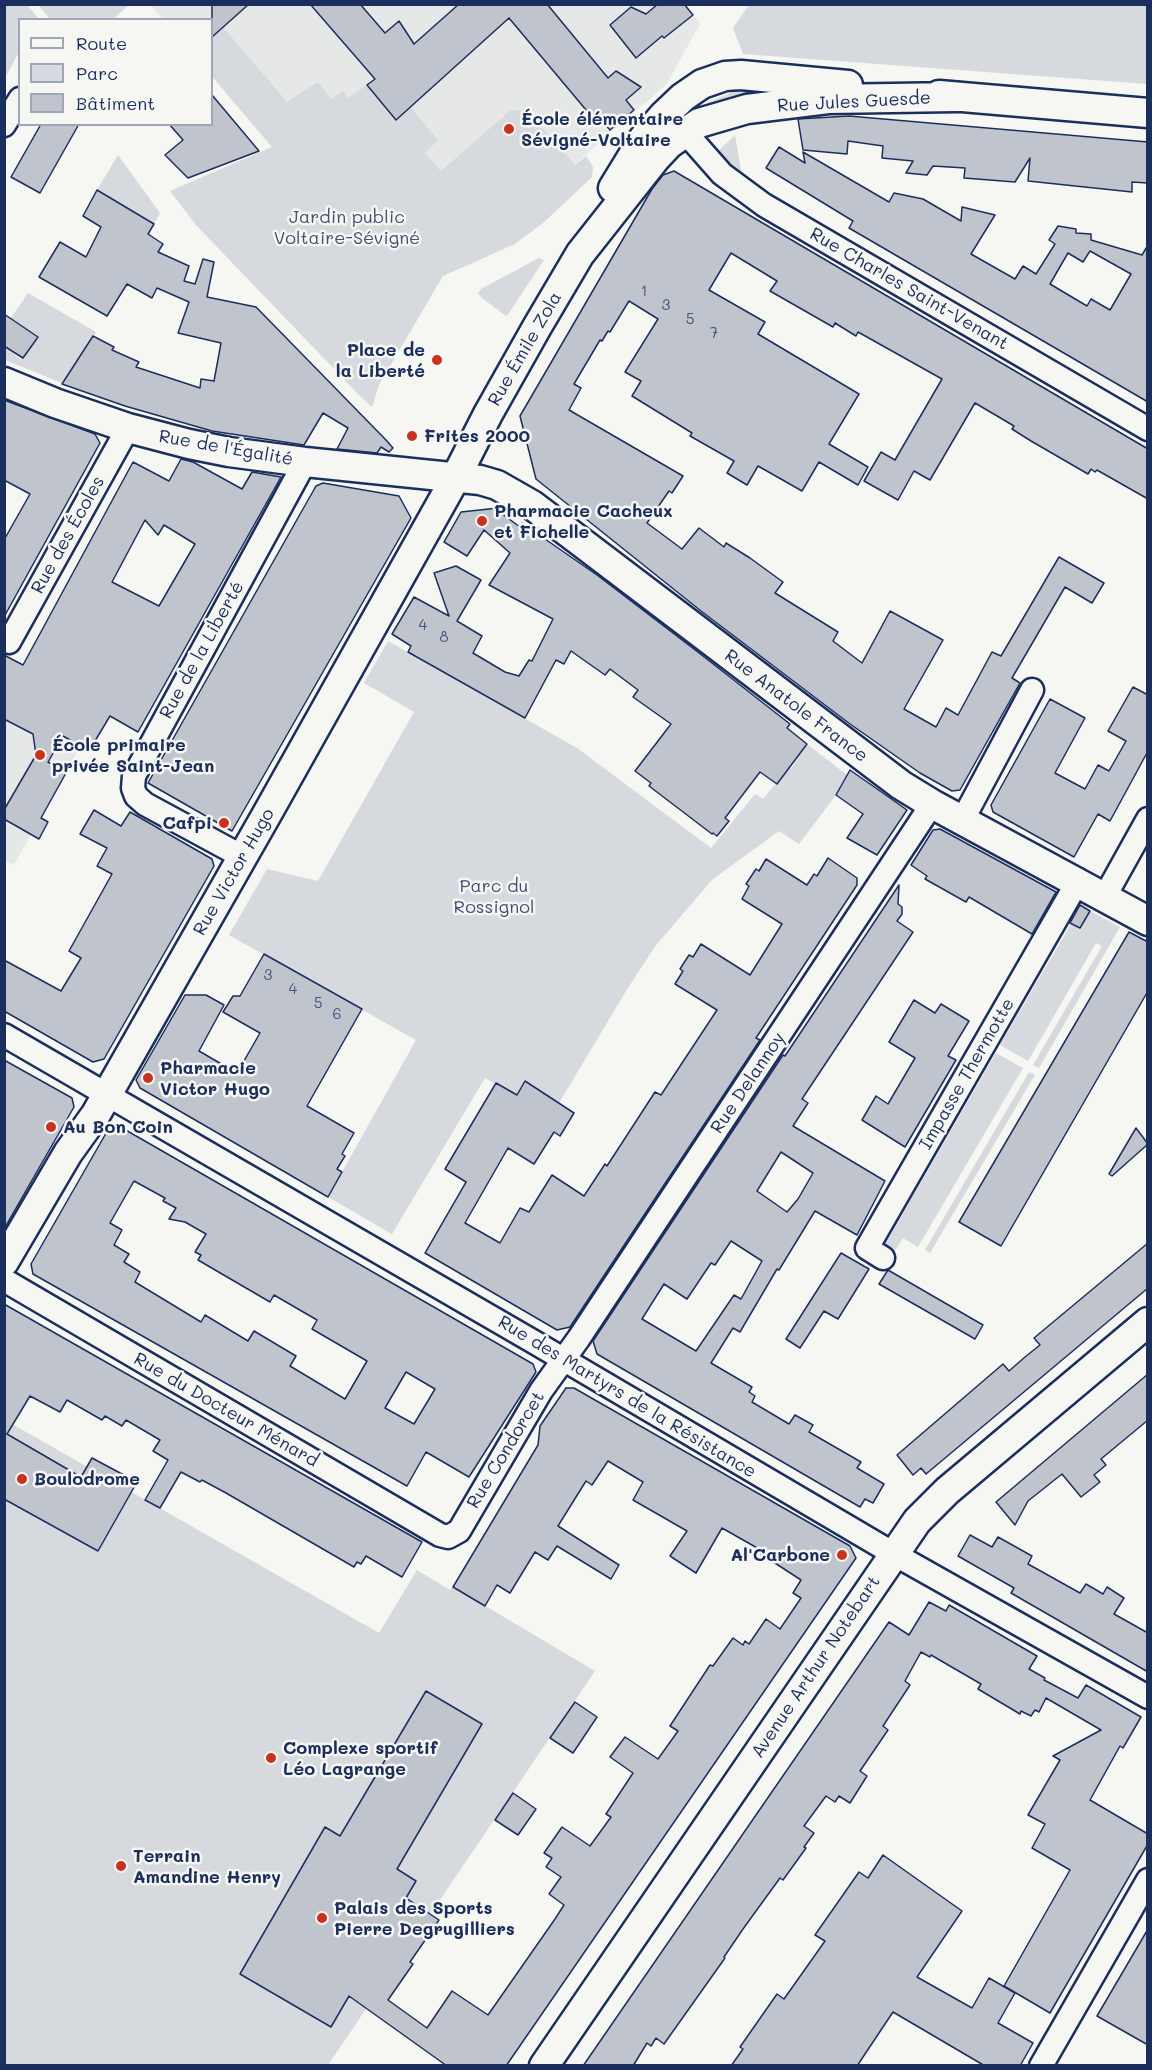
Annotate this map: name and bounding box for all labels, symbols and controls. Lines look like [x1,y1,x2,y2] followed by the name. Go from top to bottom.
[18,18,213,126] legend
[76,31,127,55] text: Route
[76,61,118,85] text: Parc
[777,87,931,117] street label: Rue Jules Guesde
[76,91,155,115] text: Bâtiment
[521,108,683,150] place label: École élémentaire Sévigné-Voltaire
[502,122,516,136] marker: École élémentaire Sévigné-Voltaire
[274,206,420,248] park label: Jardin public Voltaire-Sévigné
[806,223,1012,355] street label: Rue Charles Saint-Venant
[641,282,647,300] house number: 1
[484,288,566,410] street label: Rue Émile Zola
[662,296,670,314] house number: 3
[686,310,694,328] house number: 5
[710,324,718,342] house number: 7
[336,339,425,382] place label: Place de la Liberté
[430,353,444,367] marker: Place de la Liberté
[424,425,530,447] place label: Frites 2000
[157,426,295,470] street label: Rue de l'Égalité
[405,429,419,443] marker: Frites 2000
[27,472,109,598] street label: Rue des Écoles
[494,500,673,542] place label: Pharmacie Cacheux et Fichelle
[475,514,489,528] marker: Pharmacie Cacheux et Fichelle
[155,578,249,722] street label: Rue de la Liberté
[419,616,427,634] house number: 4
[439,628,449,646] house number: 8
[720,645,872,767] street label: Rue Anatole France
[52,734,214,777] place label: École primaire privée Saint-Jean
[33,748,47,762] marker: École primaire privée Saint-Jean
[189,805,279,939] street label: Rue Victor Hugo
[162,812,212,834] place label: Cafpi
[217,816,231,830] marker: Cafpi
[454,875,534,918] park label: Parc du Rossignol
[264,966,272,984] house number: 3
[289,980,297,998] house number: 4
[314,994,322,1012] house number: 5
[915,994,1019,1154] street label: Impasse Thermotte
[332,1005,342,1023] house number: 6
[706,1028,790,1138] street label: Rue Delannoy
[160,1057,270,1100] place label: Pharmacie Victor Hugo
[141,1071,155,1085] marker: Pharmacie Victor Hugo
[63,1116,173,1138] place label: Au Bon Coin
[44,1120,58,1134] marker: Au Bon Coin
[494,1311,760,1483] street label: Rue des Martyrs de la Résistance
[130,1348,322,1472] street label: Rue du Docteur Ménard
[463,1388,549,1512] street label: Rue Condorcet
[34,1468,140,1490] place label: Boulodrome
[15,1472,29,1486] marker: Boulodrome
[731,1544,830,1566] place label: Al'Carbone
[835,1548,849,1562] marker: Al'Carbone
[747,1572,885,1762] street label: Avenue Arthur Notebart
[283,1737,438,1780] place label: Complexe sportif Léo Lagrange
[264,1751,278,1765] marker: Complexe sportif Léo Lagrange
[133,1845,281,1888] place label: Terrain Amandine Henry
[114,1859,128,1873] marker: Terrain Amandine Henry
[334,1897,515,1940] place label: Palais des Sports Pierre Degrugilliers
[315,1911,329,1925] marker: Palais des Sports Pierre Degrugilliers

